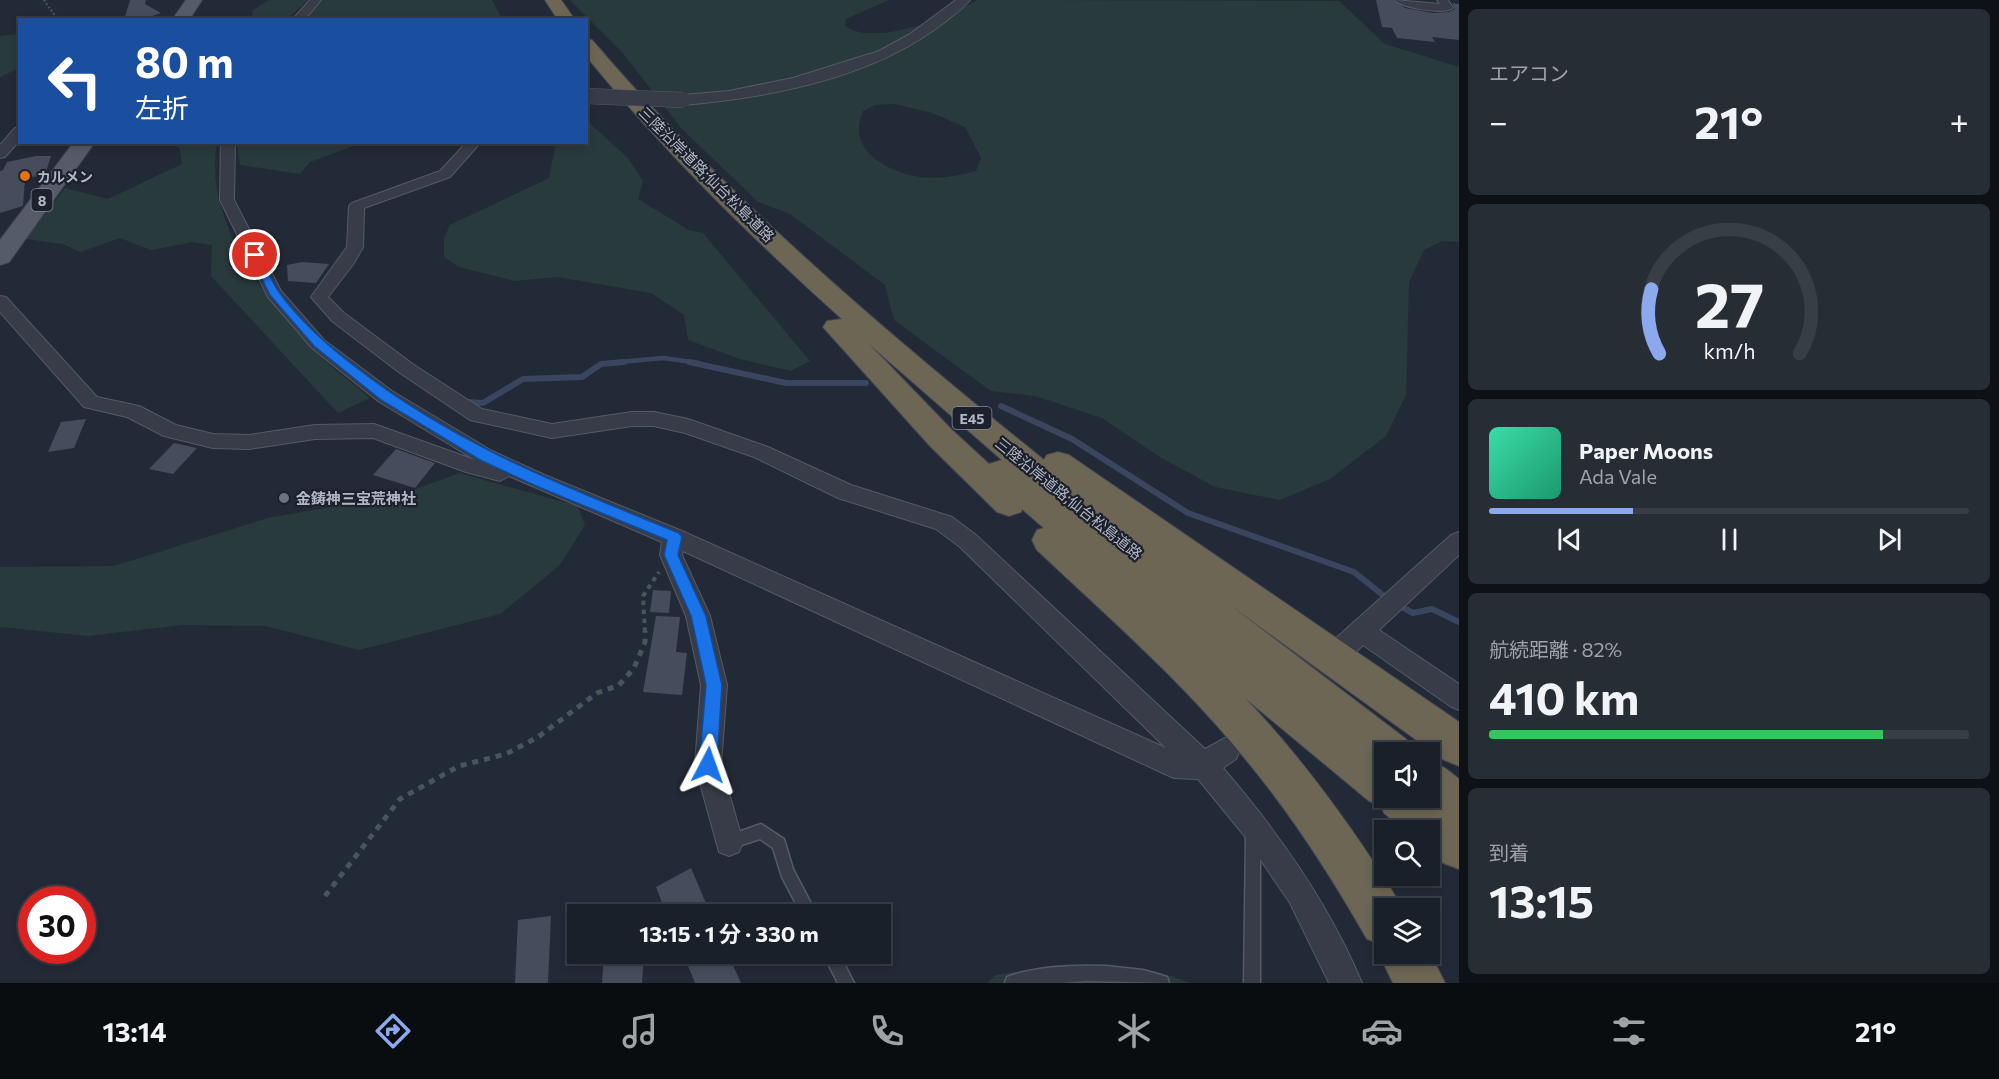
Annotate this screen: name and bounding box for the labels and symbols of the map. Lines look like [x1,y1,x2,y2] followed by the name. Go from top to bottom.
[636,103,778,245] street label: 三陸沿岸道路;仙台松島道路
[37,168,93,185] place label: カルメン
[18,169,32,183] marker: カルメン
[32,189,52,211] road number: 8
[229,229,280,280] pin
[952,407,992,429] road number: E45
[992,433,1146,563] street label: 三陸沿岸道路;仙台松島道路
[296,489,416,507] place label: 金鋳神三宝荒神社
[277,491,291,505] marker: 金鋳神三宝荒神社
[676,733,740,797] position arrow
[18,886,96,964] speed limit sign: 30

